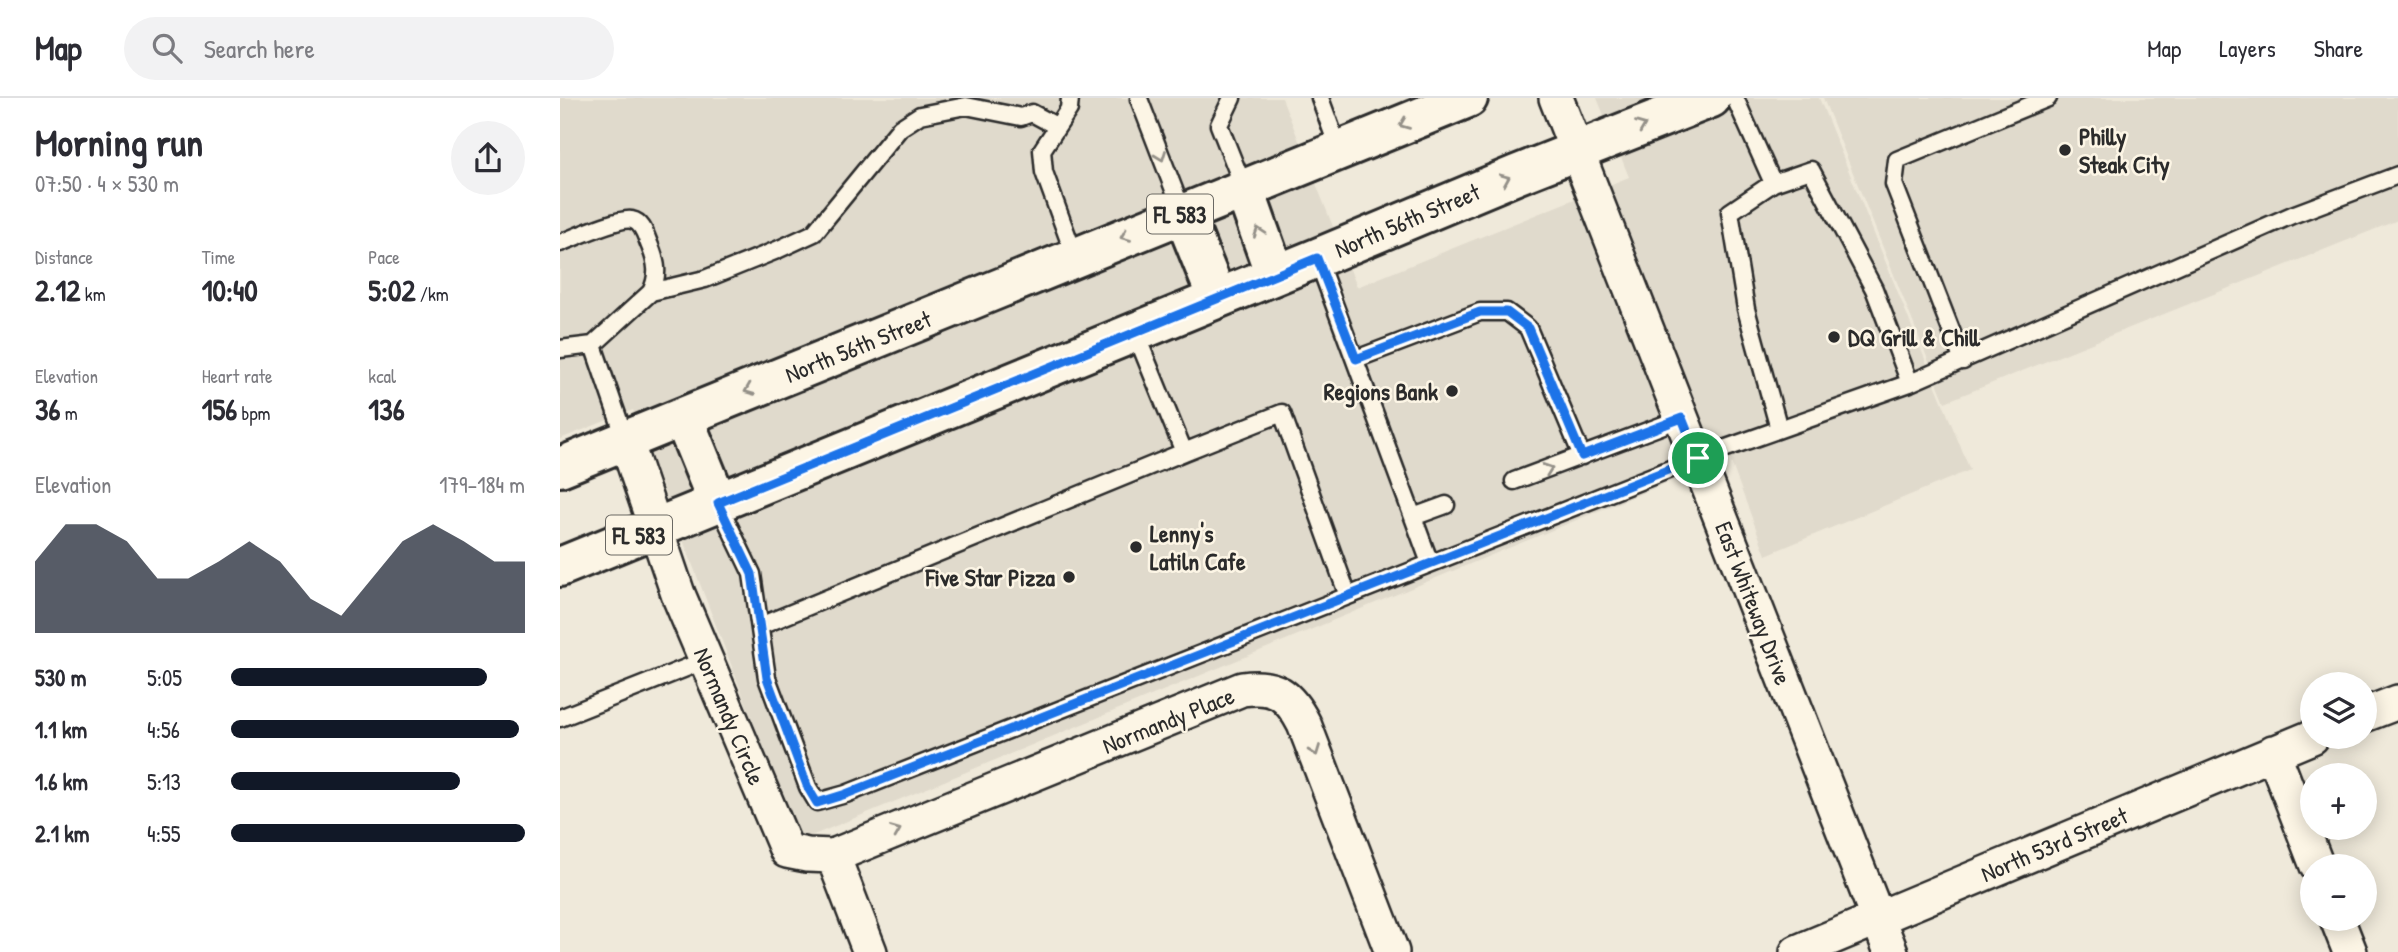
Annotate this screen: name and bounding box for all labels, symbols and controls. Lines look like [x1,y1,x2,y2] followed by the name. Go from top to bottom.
[124,17,614,80] search box
[35,26,82,70] text: Map
[148,29,186,67] icon: search
[204,31,315,66] text: Search here
[2147,32,2181,64] text: Map
[2219,32,2276,64] text: Layers
[2314,32,2363,64] text: Share
[1399,115,1411,129] one-way arrow
[35,116,203,168] text: Morning run
[2079,120,2170,181] place label: Philly Steak City
[451,121,525,195] button: share
[1634,121,1646,135] one-way arrow
[2057,142,2073,158] marker: Philly Steak City
[1152,150,1166,162] one-way arrow
[35,168,179,199] text: 07:50 · 4 × 530 m
[1498,174,1510,188] one-way arrow
[1329,175,1485,265] street label: North 56th Street
[1147,195,1213,234] road number: FL 583
[1253,226,1267,238] one-way arrow
[1120,228,1132,242] one-way arrow
[35,244,93,270] text: Distance
[202,244,235,270] text: Time
[368,244,400,270] text: Pace
[35,270,80,310] text: 2.12
[202,270,258,310] text: 10:40
[368,270,415,310] text: 5:02
[80,281,106,307] text: km
[415,281,449,307] text: /km
[780,302,937,390] street label: North 56th Street
[1848,321,1980,353] place label: DQ Grill & Chill
[1826,329,1842,345] marker: DQ Grill & Chill
[35,363,98,389] text: Elevation
[202,363,273,389] text: Heart rate
[368,363,396,389] text: kcal
[1324,375,1438,408] place label: Regions Bank
[744,382,756,396] one-way arrow
[1444,383,1460,399] marker: Regions Bank
[35,389,60,429] text: 36
[202,389,237,429] text: 156
[368,389,405,429] text: 136
[60,400,78,426] text: m
[237,400,270,426] text: bpm
[1668,428,1728,488] pin
[1679,439,1717,477] icon: arrive
[1541,463,1553,477] one-way arrow
[35,469,111,500] text: Elevation
[439,469,525,500] text: 179–184 m
[606,516,672,555] road number: FL 583
[1150,517,1246,577] place label: Lenny's Latiln Cafe
[1708,517,1800,690] street label: East Whiteway Drive
[1128,539,1144,555] marker: Lenny's Latiln Cafe
[925,561,1056,593] place label: Five Star Pizza
[1061,569,1077,585] marker: Five Star Pizza
[687,642,773,790] street label: Normandy Circle
[35,662,86,693] text: 530 m
[147,662,182,693] text: 5:05
[2300,672,2377,931] map controls
[2300,672,2377,749] button: layers
[1097,679,1239,761] street label: Normandy Place
[35,714,87,745] text: 1.1 km
[147,714,180,745] text: 4:56
[1306,744,1320,756] one-way arrow
[2300,763,2377,840] button: +
[35,766,88,797] text: 1.6 km
[147,766,181,797] text: 5:13
[1976,798,2133,889] street label: North 53rd Street
[35,818,90,849] text: 2.1 km
[147,818,180,849] text: 4:55
[889,825,901,839] one-way arrow
[2300,854,2377,931] button: −

